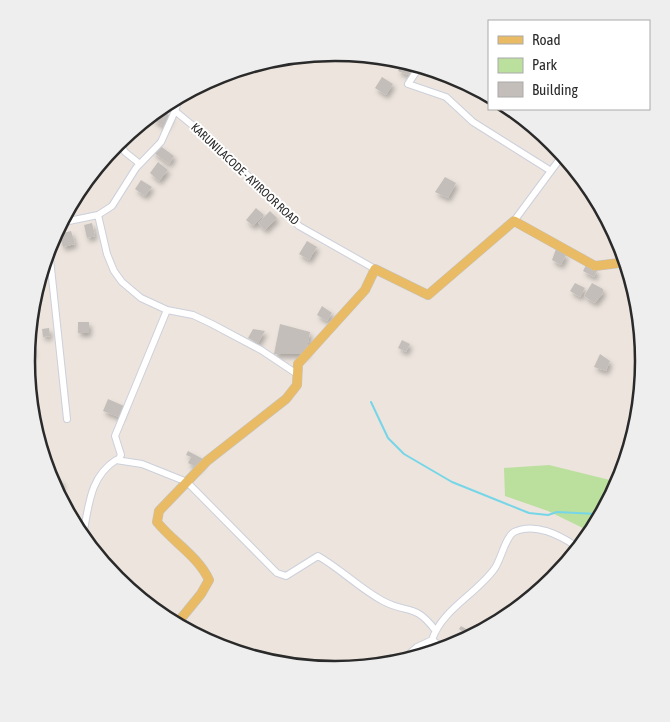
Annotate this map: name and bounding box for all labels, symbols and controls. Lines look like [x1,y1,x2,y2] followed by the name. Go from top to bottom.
[488,20,650,110] legend
[532,31,561,48] text: Road
[532,56,557,73] text: Park
[532,81,578,98] text: Building
[188,120,302,228] street label: KARUNILACODE - AYIROOR ROAD

